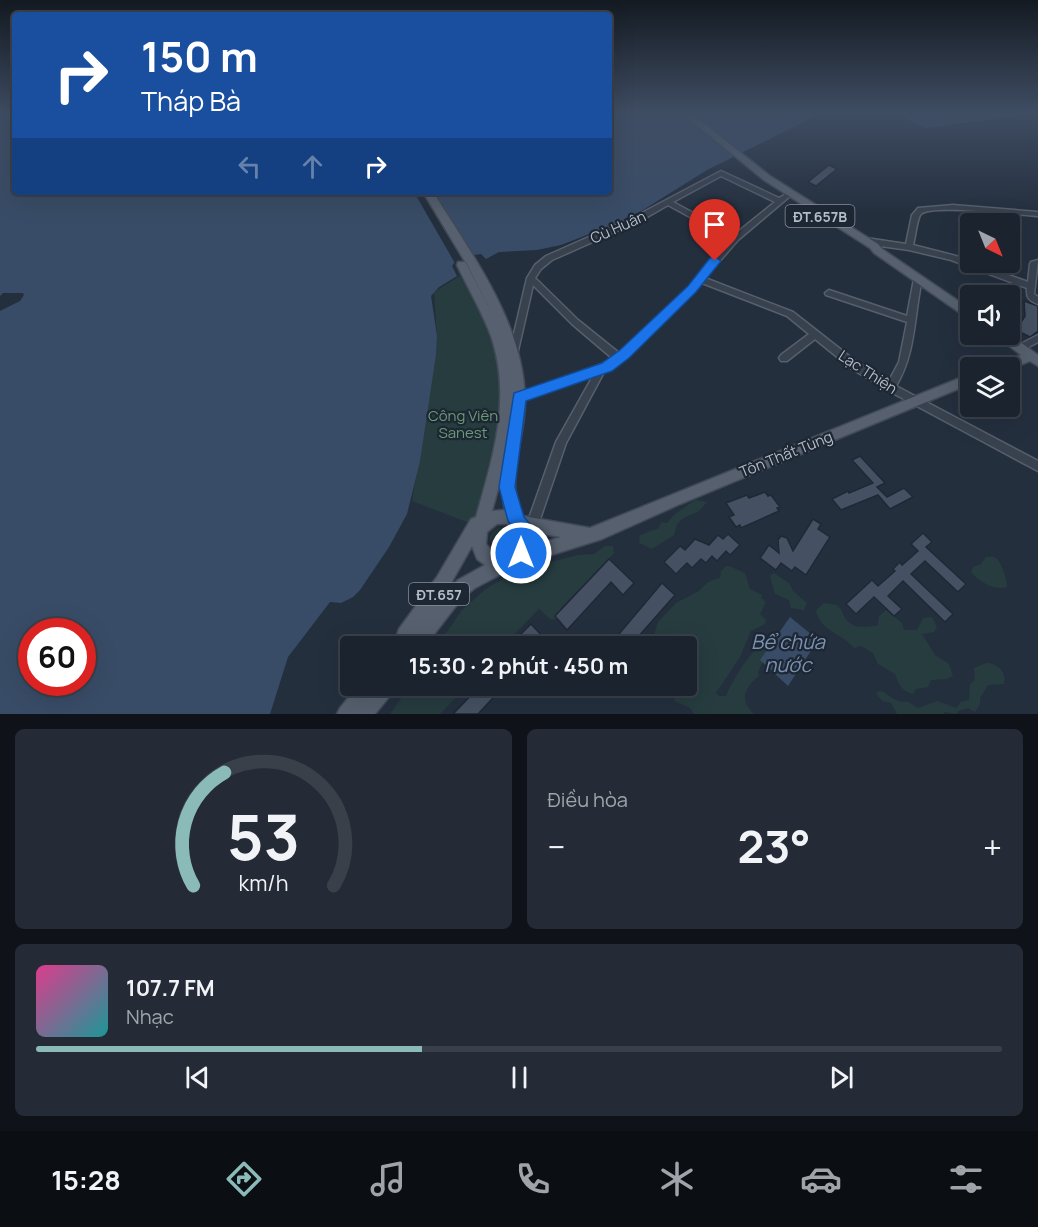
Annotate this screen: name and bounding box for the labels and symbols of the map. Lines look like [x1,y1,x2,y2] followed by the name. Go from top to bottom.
[689,199,740,261] pin
[587,205,649,249] street label: Cù Huân
[786,205,854,227] road number: ĐT.657B
[960,213,1020,273] north arrow
[835,345,902,399] street label: Lạc Thiện
[428,405,498,443] park label: Công Viên Sanest
[736,426,836,482] street label: Tôn Thất Tùng
[489,521,553,585] position arrow
[409,583,469,605] road number: ĐT.657
[18,618,96,696] speed limit sign: 60
[751,628,826,678] water label: Bể chứa nước

